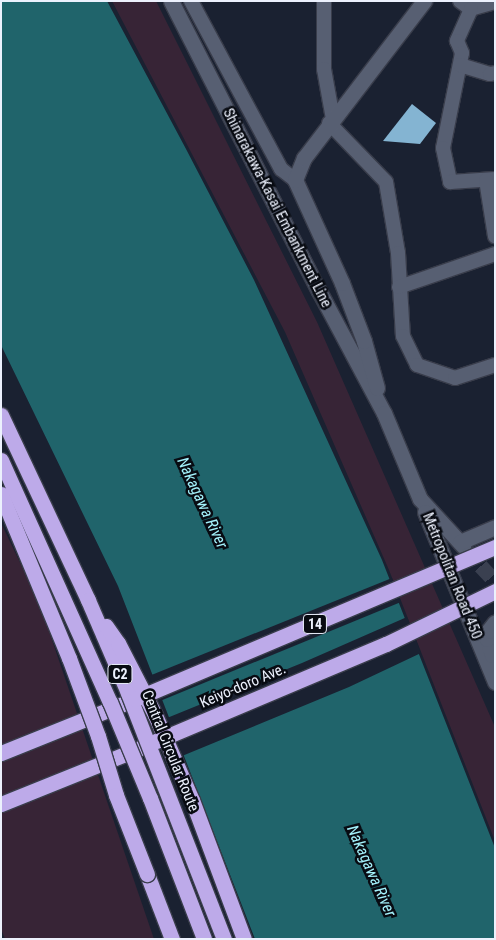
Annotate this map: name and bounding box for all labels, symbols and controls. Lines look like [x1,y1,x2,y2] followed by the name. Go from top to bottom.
[219,105,335,311] street label: Shinarakawa-Kasai Embankment Line
[173,454,231,552] water label: Nakagawa River
[418,510,486,642] street label: Metropolitan Road 450
[302,612,328,636] road number: 14
[197,660,289,712] street label: Keiyo-doro Ave.
[106,662,134,686] road number: C2
[137,688,203,814] street label: Central Circular Route
[342,822,400,920] water label: Nakagawa River

